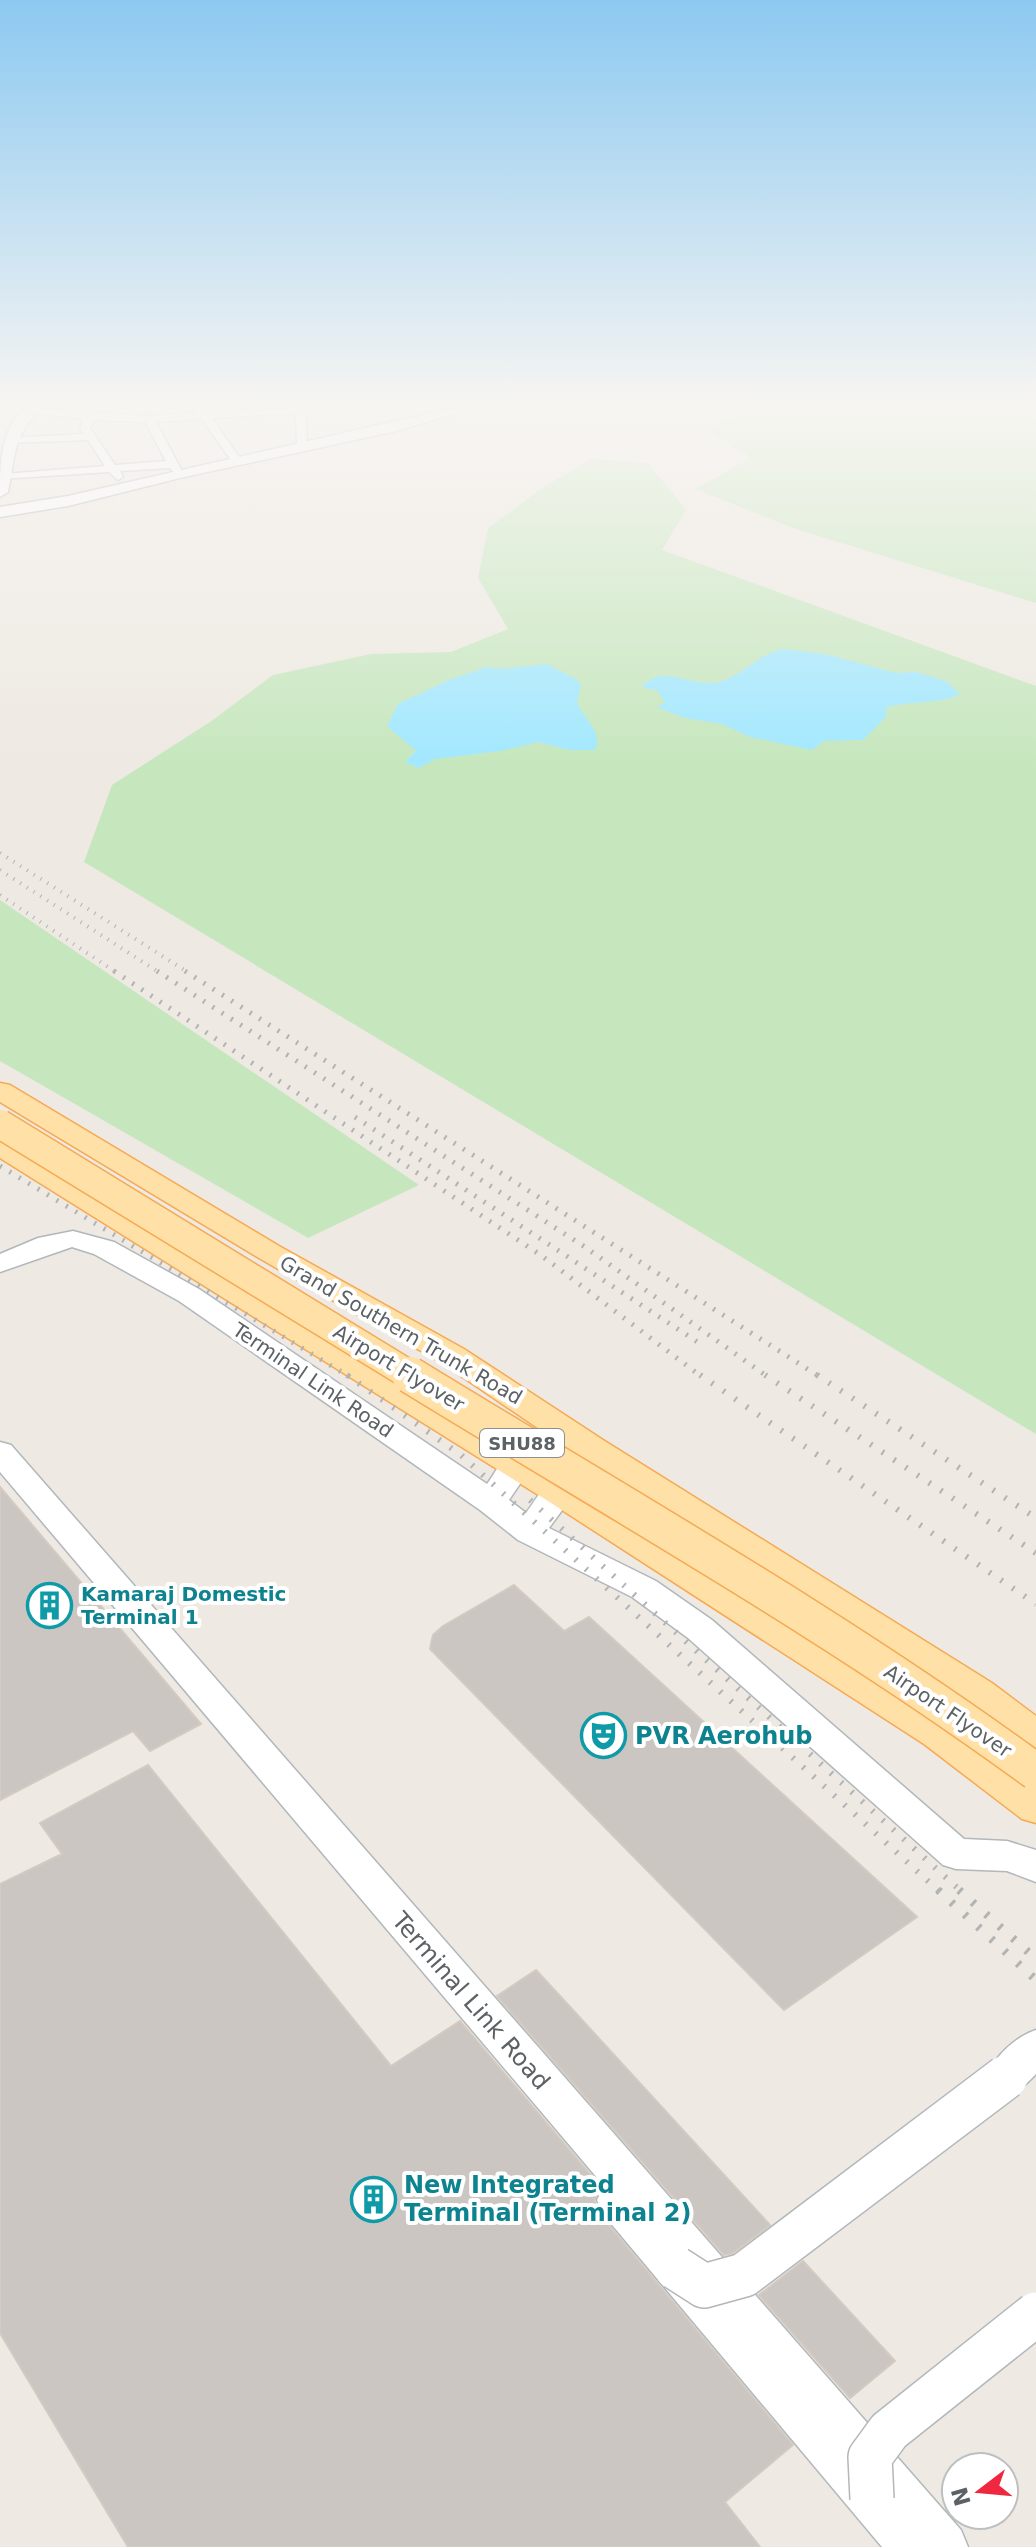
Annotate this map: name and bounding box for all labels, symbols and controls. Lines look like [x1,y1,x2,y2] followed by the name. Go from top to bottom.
[275,1251,527,1409] street label: Grand Southern Trunk Road
[227,1317,398,1443] street label: Terminal Link Road
[329,1320,469,1417] street label: Airport Flyover
[480,1429,564,1457] road number: SHU88
[26,1582,74,1630] building icon: Kamaraj Domestic Terminal 1
[81,1582,286,1629] place label: Kamaraj Domestic Terminal 1
[880,1660,1017,1763] street label: Airport Flyover
[580,1712,628,1760] theatre icon: PVR Aerohub
[635,1722,813,1750] place label: PVR Aerohub
[386,1906,556,2095] street label: Terminal Link Road
[404,2171,691,2227] place label: New Integrated Terminal (Terminal 2)
[349,2175,397,2223] building icon: New Integrated Terminal (Terminal 2)
[940,2451,1020,2531] north arrow
[947,2484,976,2509] text: N

